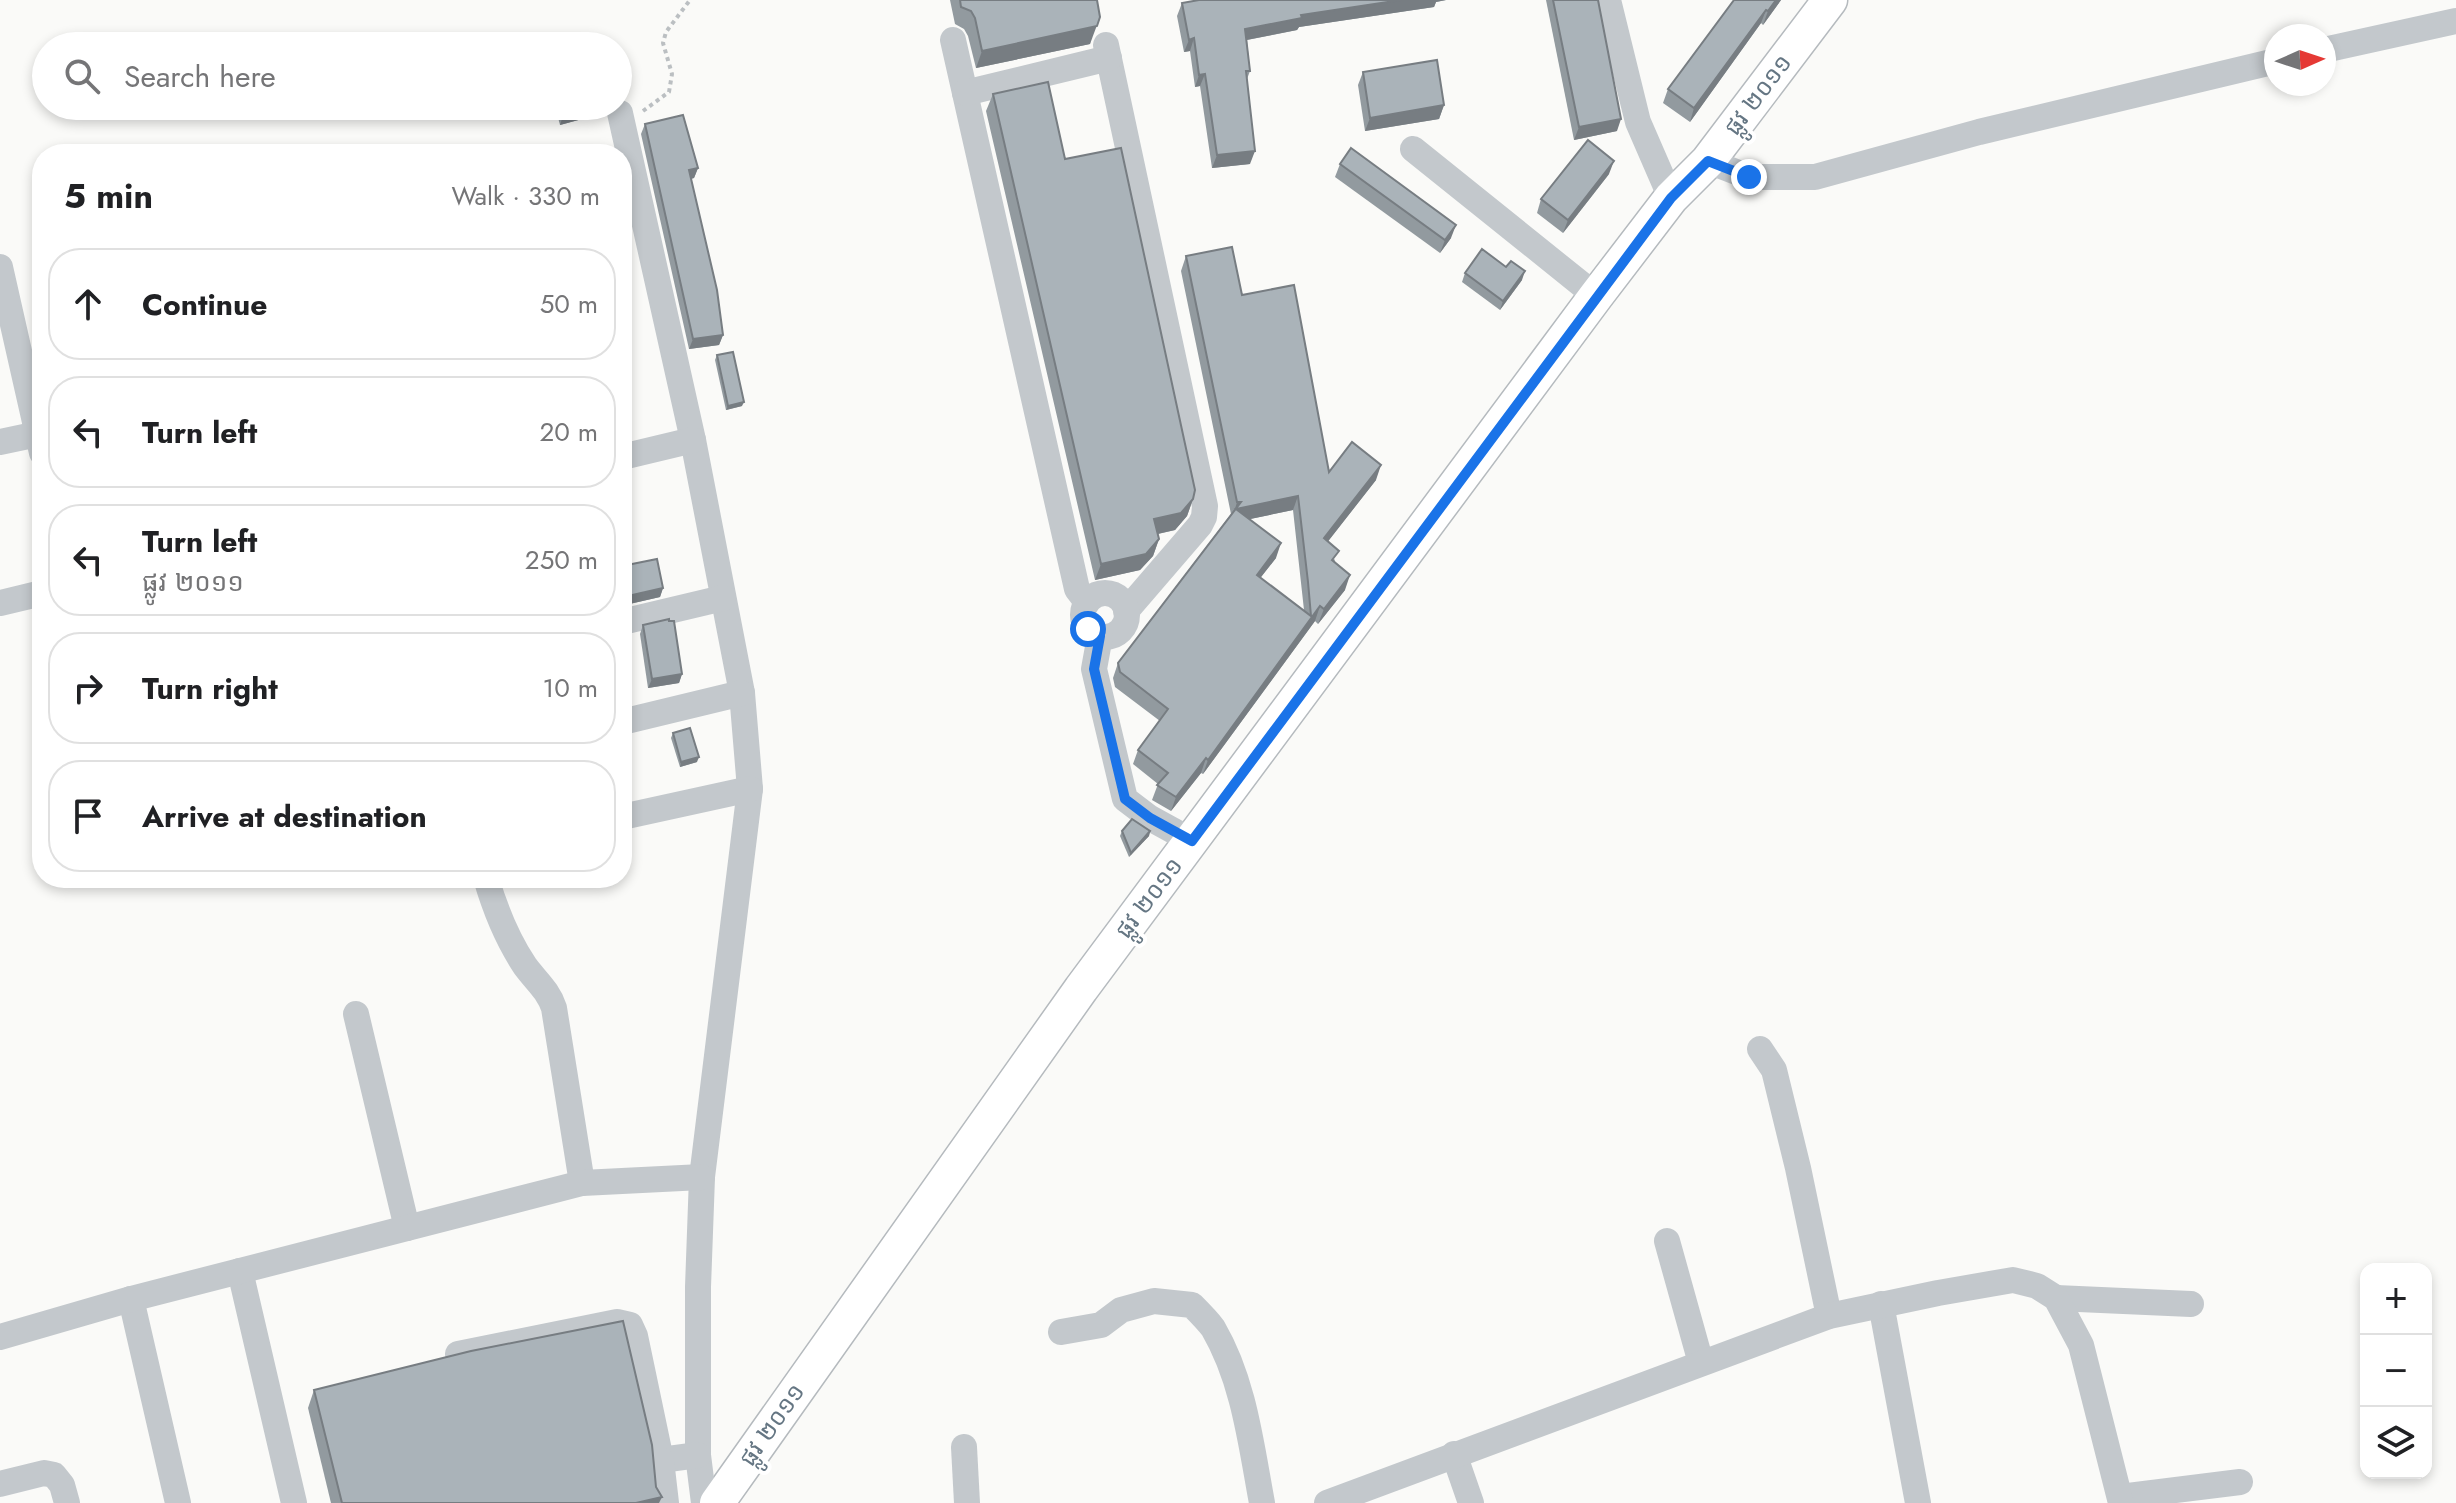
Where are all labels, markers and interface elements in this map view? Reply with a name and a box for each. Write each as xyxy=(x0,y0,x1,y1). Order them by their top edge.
north arrow xyxy=(2264,24,2336,96)
search box xyxy=(32,32,632,120)
street label: ផ្លូវ ២០១១ xyxy=(1715,47,1804,146)
icon: search xyxy=(60,54,104,98)
text: Search here xyxy=(124,55,276,98)
route end xyxy=(1731,159,1767,195)
text: 5 min xyxy=(64,172,153,221)
text: Walk · 330 m xyxy=(451,177,600,215)
icon: ahead xyxy=(66,282,110,326)
text: Continue xyxy=(142,283,268,326)
text: 50 m xyxy=(540,285,598,323)
icon: left xyxy=(66,410,110,454)
text: Turn left xyxy=(142,411,257,454)
text: 20 m xyxy=(540,413,598,451)
text: Turn left xyxy=(142,520,257,563)
icon: left xyxy=(66,538,110,582)
text: 250 m xyxy=(525,541,598,579)
text: ផ្លូវ ២០១១ xyxy=(142,563,244,601)
route start xyxy=(1070,611,1106,647)
icon: right xyxy=(66,666,110,710)
text: Turn right xyxy=(142,667,278,710)
text: 10 m xyxy=(543,669,598,707)
icon: arrive xyxy=(66,794,110,838)
text: Arrive at destination xyxy=(142,795,427,838)
street label: ផ្លូវ ២០១១ xyxy=(1106,850,1195,949)
map controls xyxy=(2360,1263,2432,1479)
button: + xyxy=(2360,1263,2432,1335)
button: − xyxy=(2360,1335,2432,1407)
street label: ផ្លូវ ២០១១ xyxy=(730,1376,817,1476)
button: layers xyxy=(2360,1407,2432,1479)

